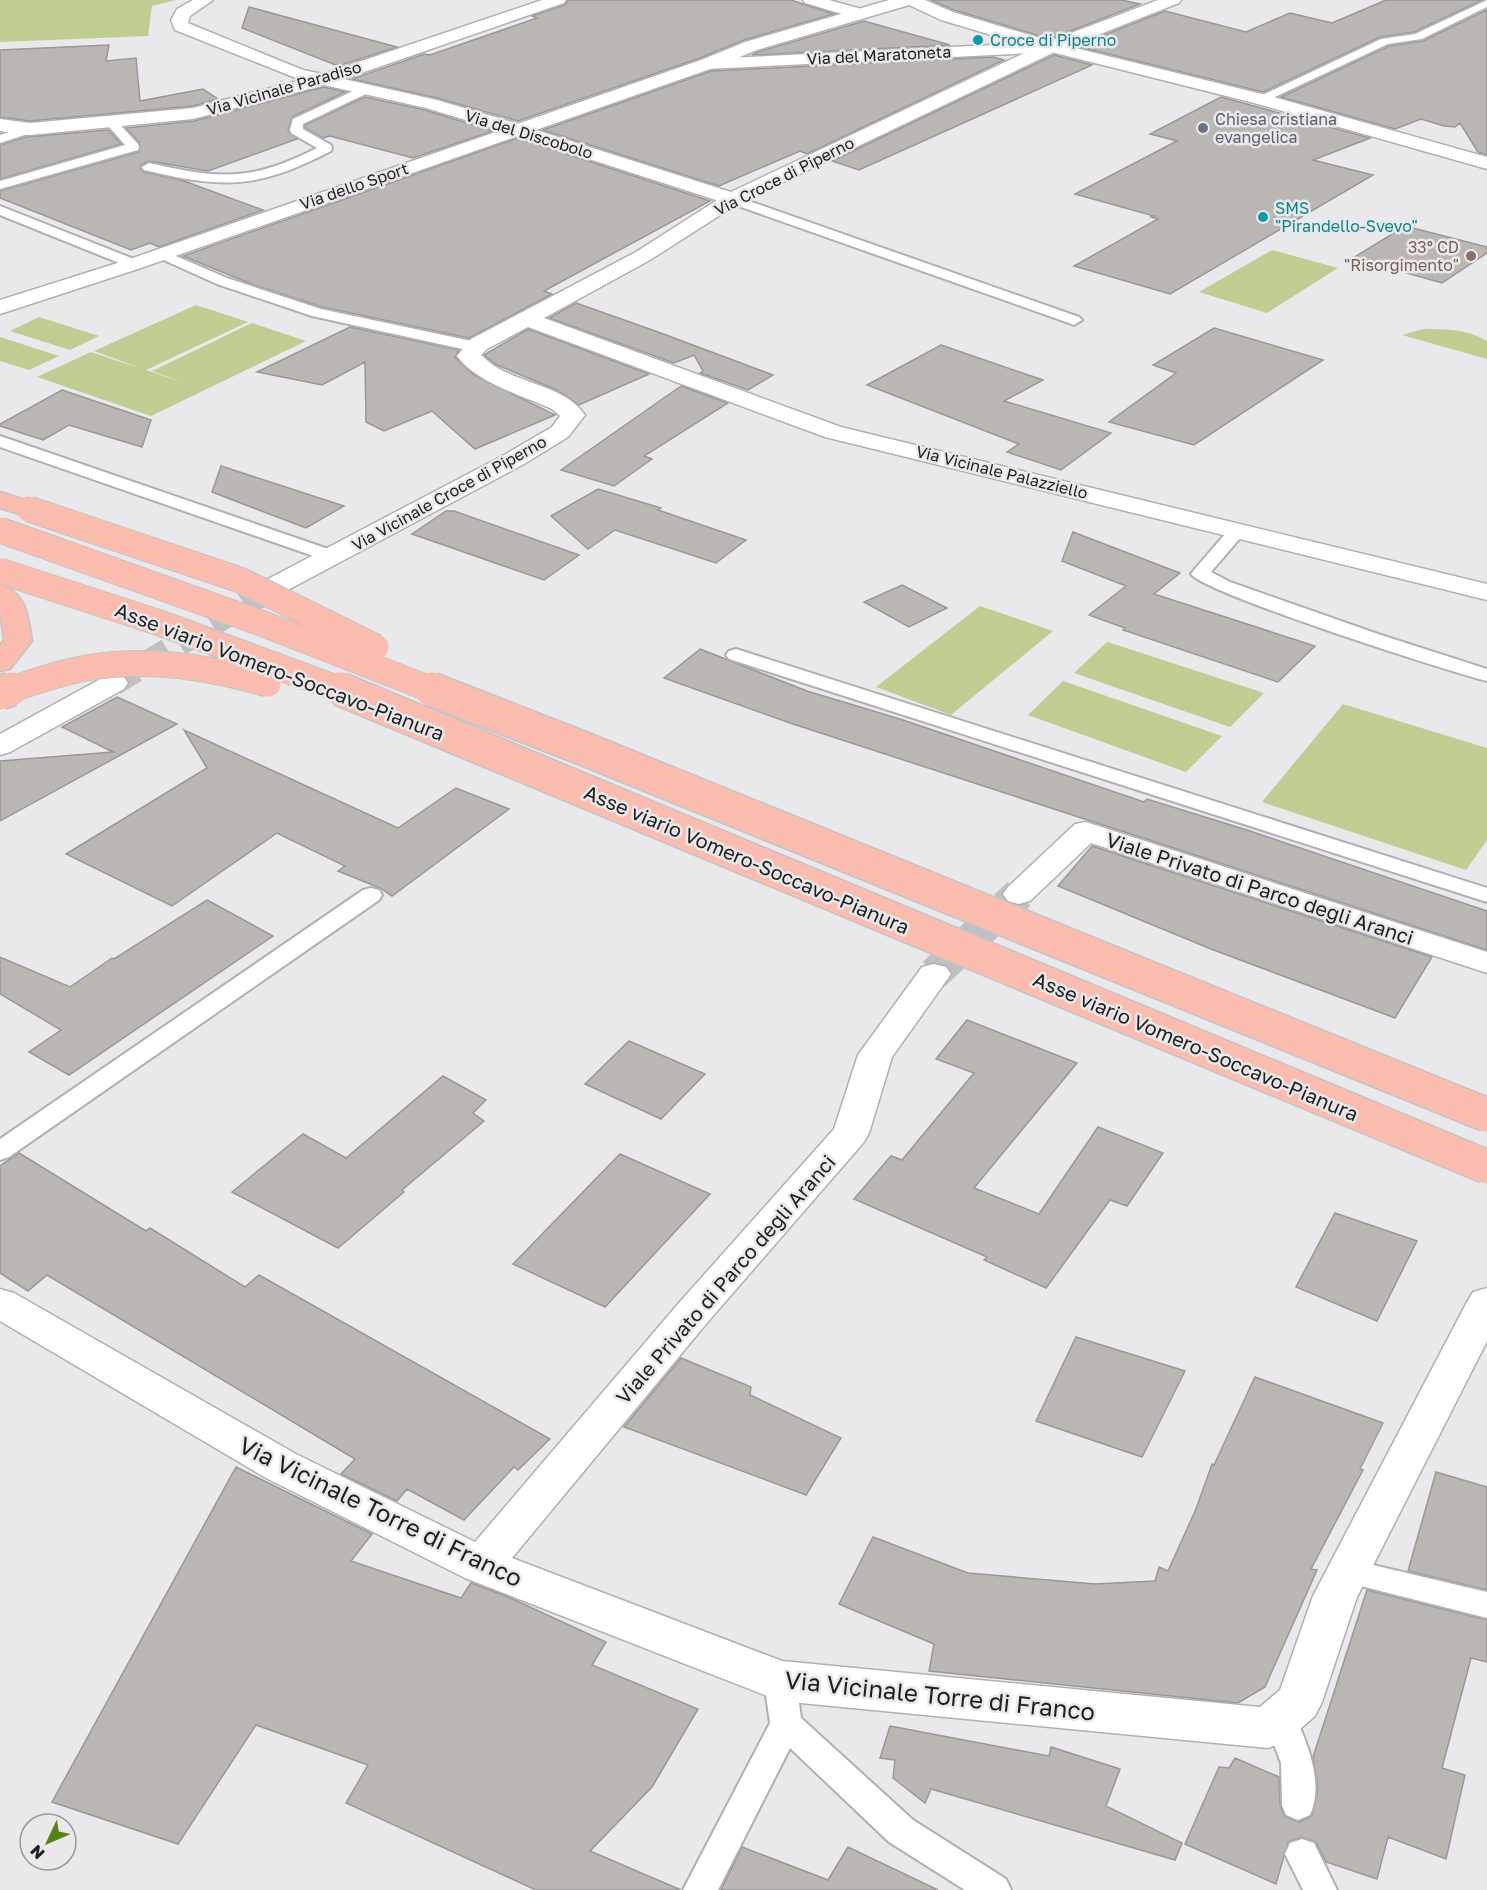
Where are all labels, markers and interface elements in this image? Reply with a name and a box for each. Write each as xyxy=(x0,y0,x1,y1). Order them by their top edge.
place label: Croce di Piperno xyxy=(990,30,1116,50)
marker: Croce di Piperno xyxy=(971,33,985,47)
street label: Via del Maratoneta xyxy=(806,41,952,69)
street label: Via Vicinale Paradiso xyxy=(204,56,364,120)
street label: Via del Discobolo xyxy=(463,105,595,163)
place label: Chiesa cristiana evangelica xyxy=(1215,109,1337,147)
marker: Chiesa cristiana evangelica xyxy=(1196,121,1210,135)
street label: Via Croce di Piperno xyxy=(711,132,857,220)
street label: Via dello Sport xyxy=(297,158,411,214)
place label: SMS "Pirandello-Svevo" xyxy=(1275,198,1418,236)
marker: SMS "Pirandello-Svevo" xyxy=(1256,210,1270,224)
place label: 33° CD "Risorgimento" xyxy=(1344,237,1459,275)
marker: 33° CD "Risorgimento" xyxy=(1464,249,1478,263)
street label: Via Vicinale Croce di Piperno xyxy=(348,431,550,555)
street label: Via Vicinale Palazziello xyxy=(914,441,1090,503)
street label: Asse viario Vomero-Soccavo-Pianura xyxy=(112,597,448,745)
street label: Asse viario Vomero-Soccavo-Pianura xyxy=(581,779,913,939)
street label: Viale Privato di Parco degli Aranci xyxy=(1103,827,1417,949)
street label: Asse viario Vomero-Soccavo-Pianura xyxy=(1030,966,1362,1126)
street label: Viale Privato di Parco degli Aranci xyxy=(610,1150,840,1408)
street label: Via Vicinale Torre di Franco xyxy=(235,1430,527,1592)
street label: Via Vicinale Torre di Franco xyxy=(783,1664,1097,1726)
north arrow xyxy=(18,1812,78,1872)
text: N xyxy=(26,1841,49,1864)

